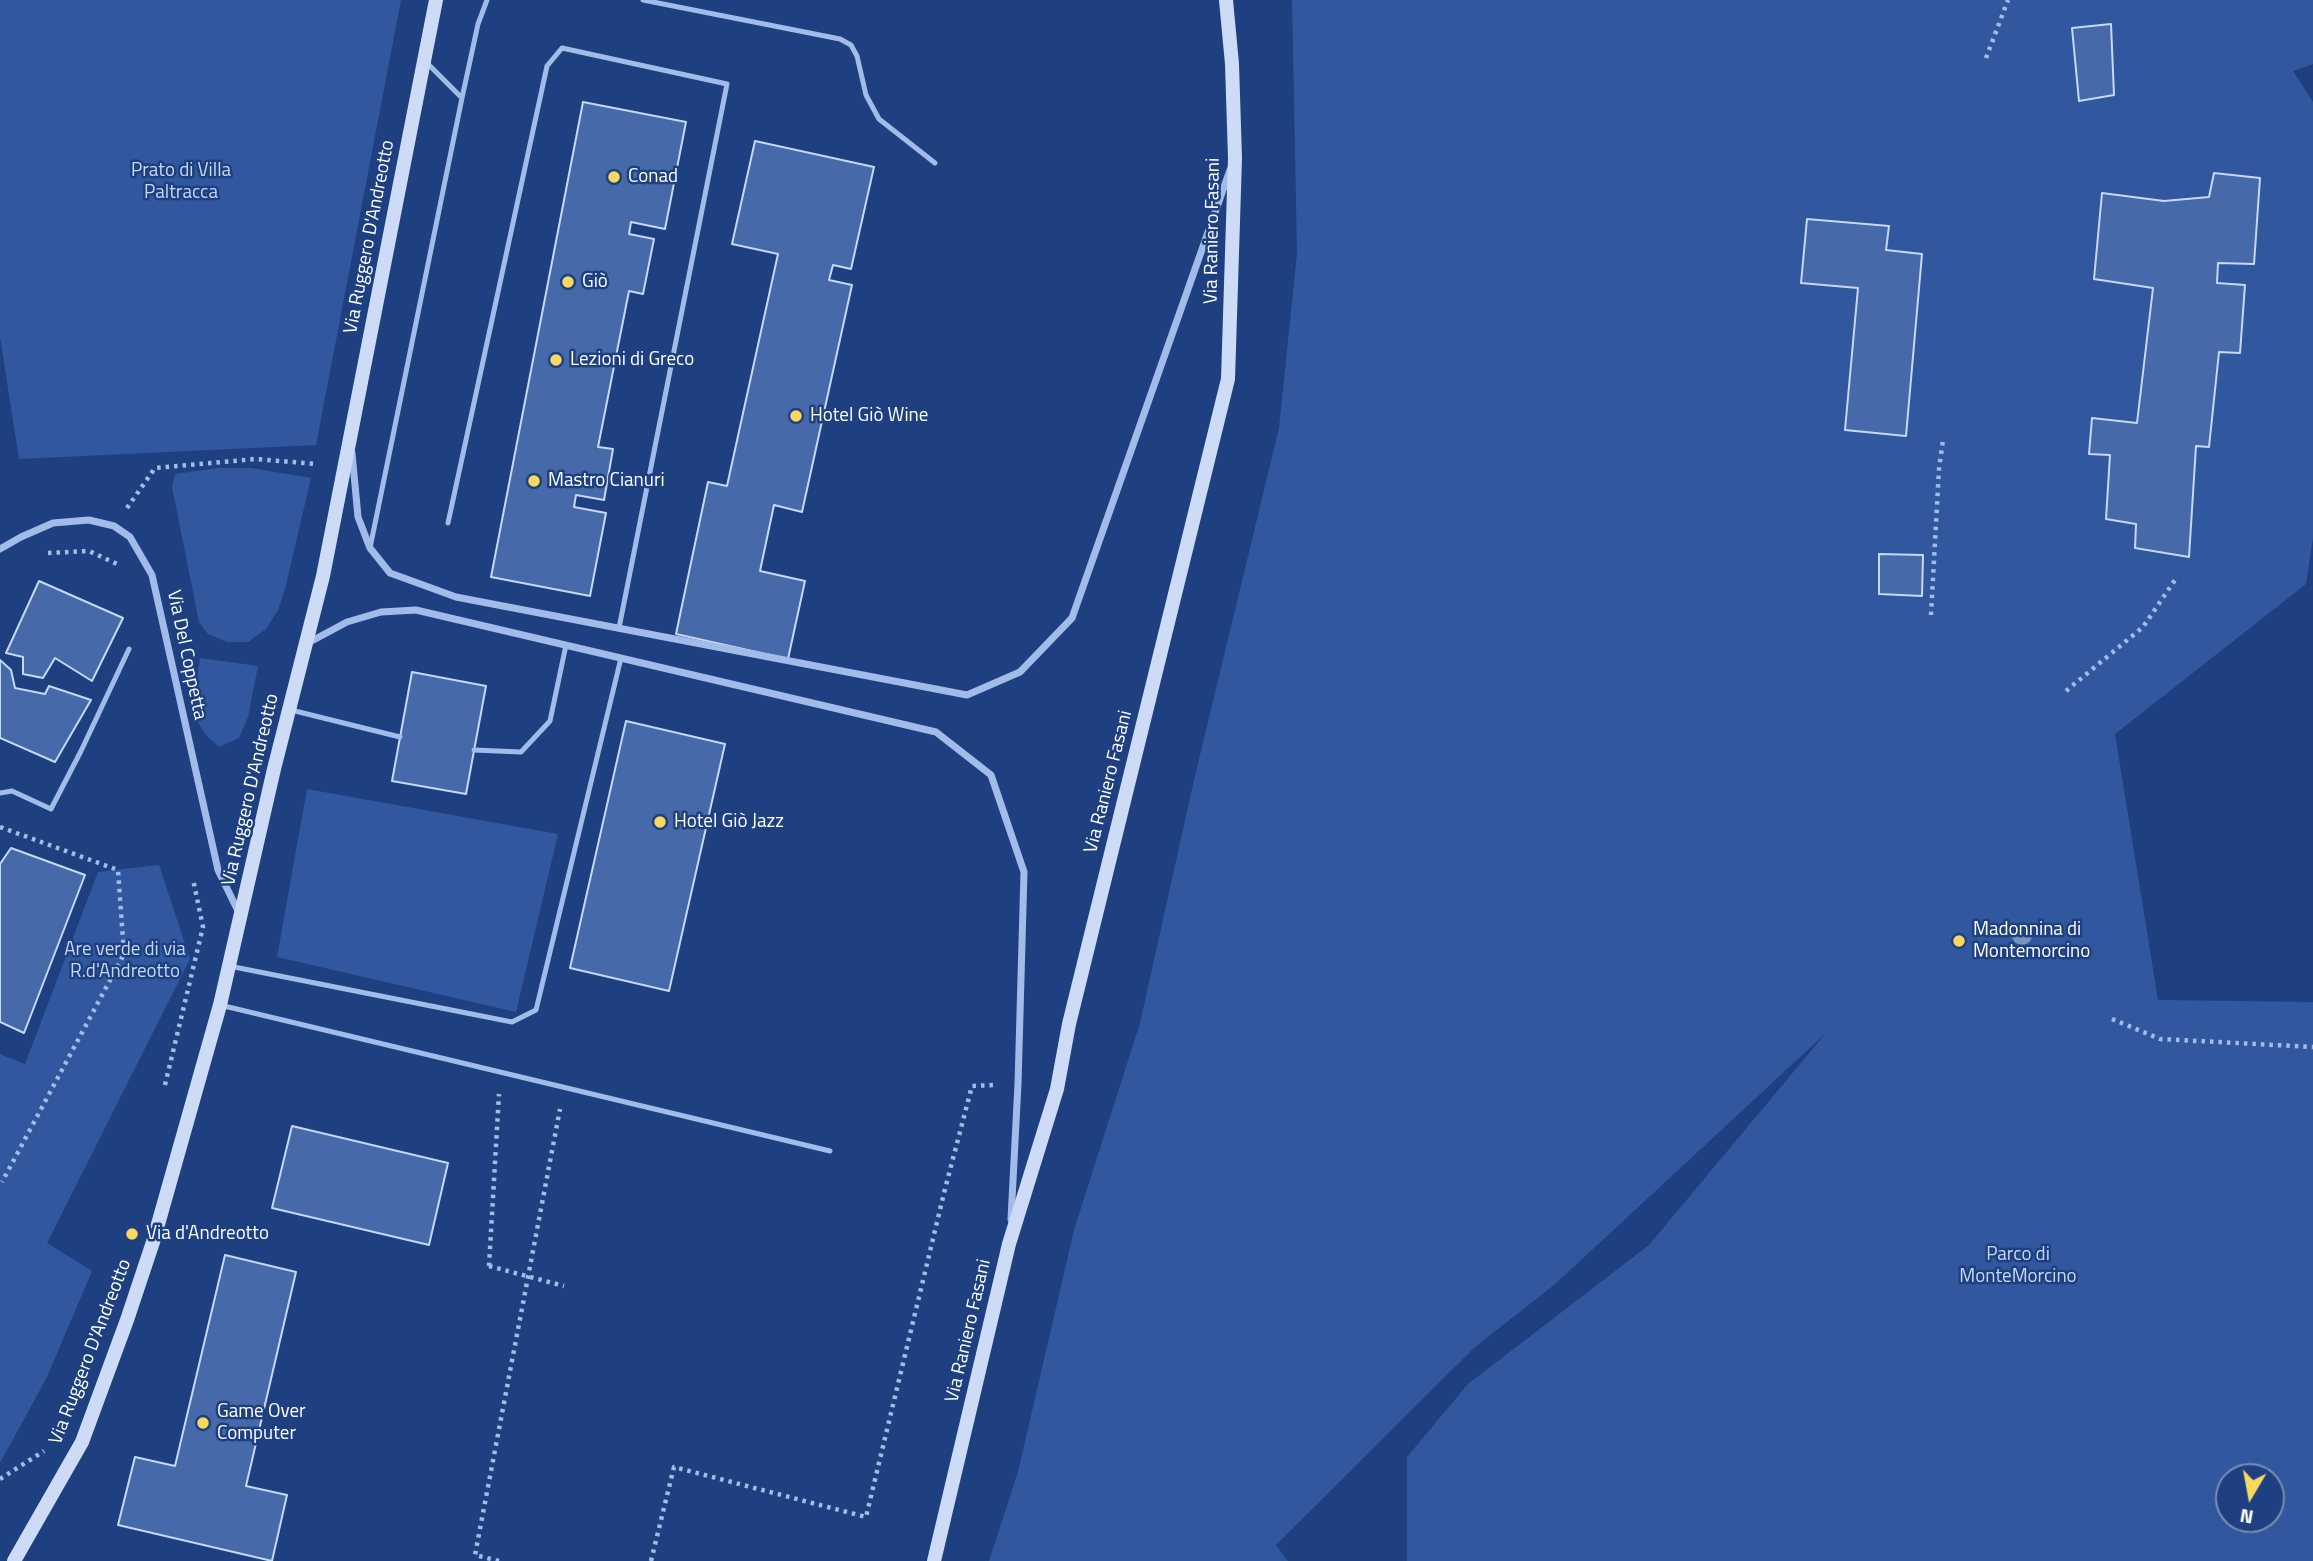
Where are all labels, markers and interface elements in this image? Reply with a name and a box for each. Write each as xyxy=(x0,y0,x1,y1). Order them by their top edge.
street label: Via Ruggero D'Andreotto xyxy=(340,138,400,336)
street label: Via Raniero Fasani xyxy=(1200,158,1226,304)
park label: Prato di Villa Paltracca xyxy=(131,160,231,204)
place label: Conad xyxy=(628,166,678,188)
marker: Conad xyxy=(606,169,622,185)
place label: Giò xyxy=(582,271,608,293)
marker: Giò xyxy=(560,274,576,290)
place label: Lezioni di Greco xyxy=(570,349,694,371)
marker: Lezioni di Greco xyxy=(548,352,564,368)
place label: Hotel Giò Wine xyxy=(810,405,928,427)
marker: Hotel Giò Wine xyxy=(788,408,804,424)
place label: Mastro Cianuri xyxy=(548,470,665,492)
marker: Mastro Cianuri xyxy=(526,473,542,489)
street label: Via Del Coppetta xyxy=(161,588,211,722)
street label: Via Ruggero D'Andreotto xyxy=(218,692,284,888)
street label: Via Raniero Fasani xyxy=(1080,708,1138,856)
place label: Hotel Giò Jazz xyxy=(674,811,784,833)
marker: Hotel Giò Jazz xyxy=(652,814,668,830)
place label: Madonnina di Montemorcino xyxy=(1973,919,2090,963)
marker: Madonnina di Montemorcino xyxy=(1951,933,1967,949)
park label: Are verde di via R.d'Andreotto xyxy=(64,939,186,983)
place label: Via d'Andreotto xyxy=(146,1223,269,1245)
marker: Via d'Andreotto xyxy=(124,1226,140,1242)
park label: Parco di MonteMorcino xyxy=(1959,1244,2077,1288)
street label: Via Ruggero D'Andreotto xyxy=(45,1256,137,1448)
street label: Via Raniero Fasani xyxy=(941,1257,997,1405)
place label: Game Over Computer xyxy=(217,1401,306,1445)
marker: Game Over Computer xyxy=(195,1415,211,1431)
north arrow xyxy=(2215,1463,2285,1533)
text: N xyxy=(2238,1502,2256,1533)

